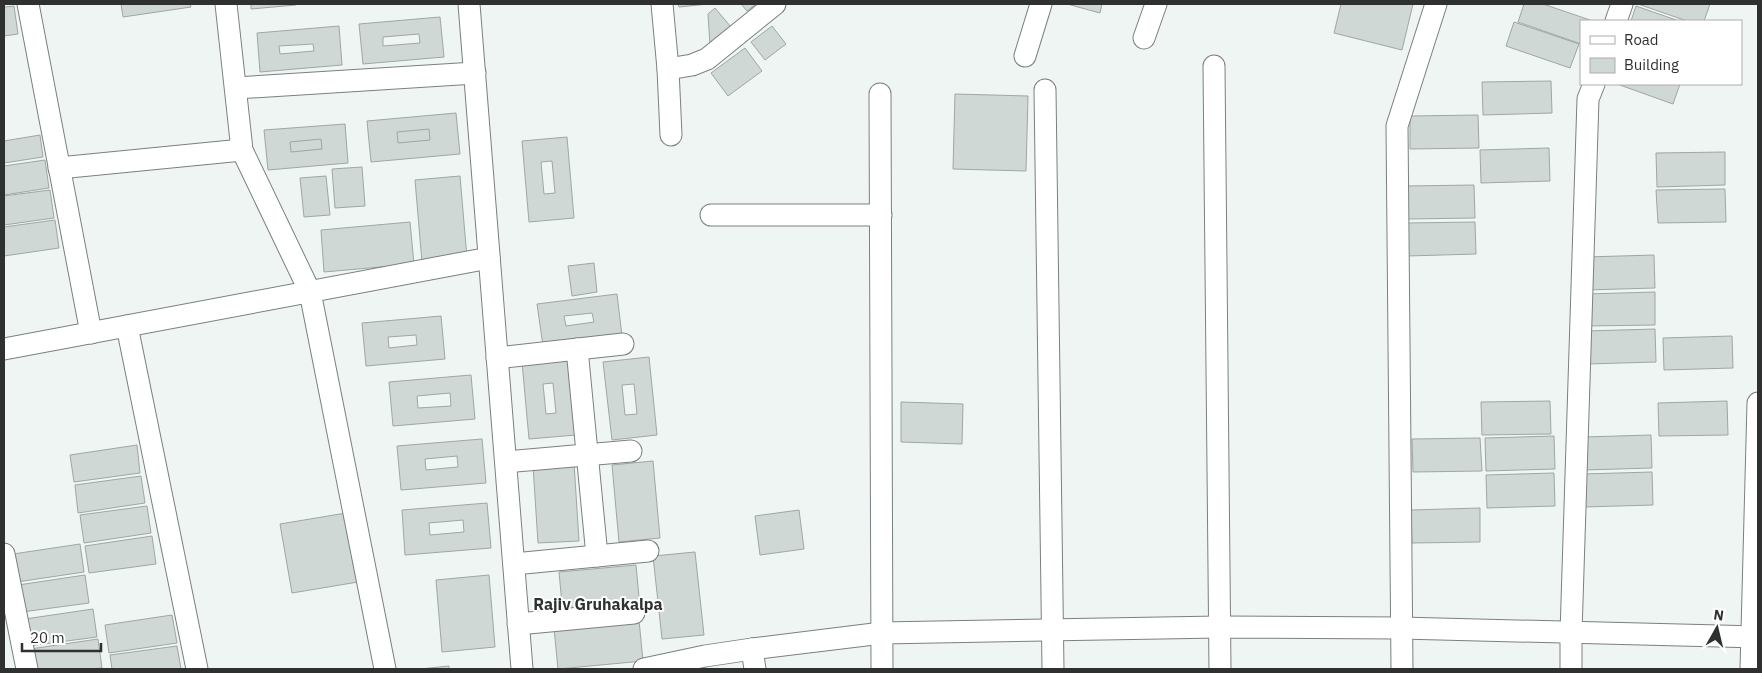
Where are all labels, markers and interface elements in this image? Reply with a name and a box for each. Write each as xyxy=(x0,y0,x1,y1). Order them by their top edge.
legend xyxy=(1580,20,1742,85)
text: Road xyxy=(1624,30,1659,49)
text: Building xyxy=(1624,55,1679,74)
district label: Rajiv Gruhakalpa xyxy=(533,594,663,614)
north arrow xyxy=(1692,603,1742,653)
text: N xyxy=(1713,606,1725,625)
scale bar xyxy=(22,620,101,652)
text: 20 m xyxy=(30,628,65,647)

